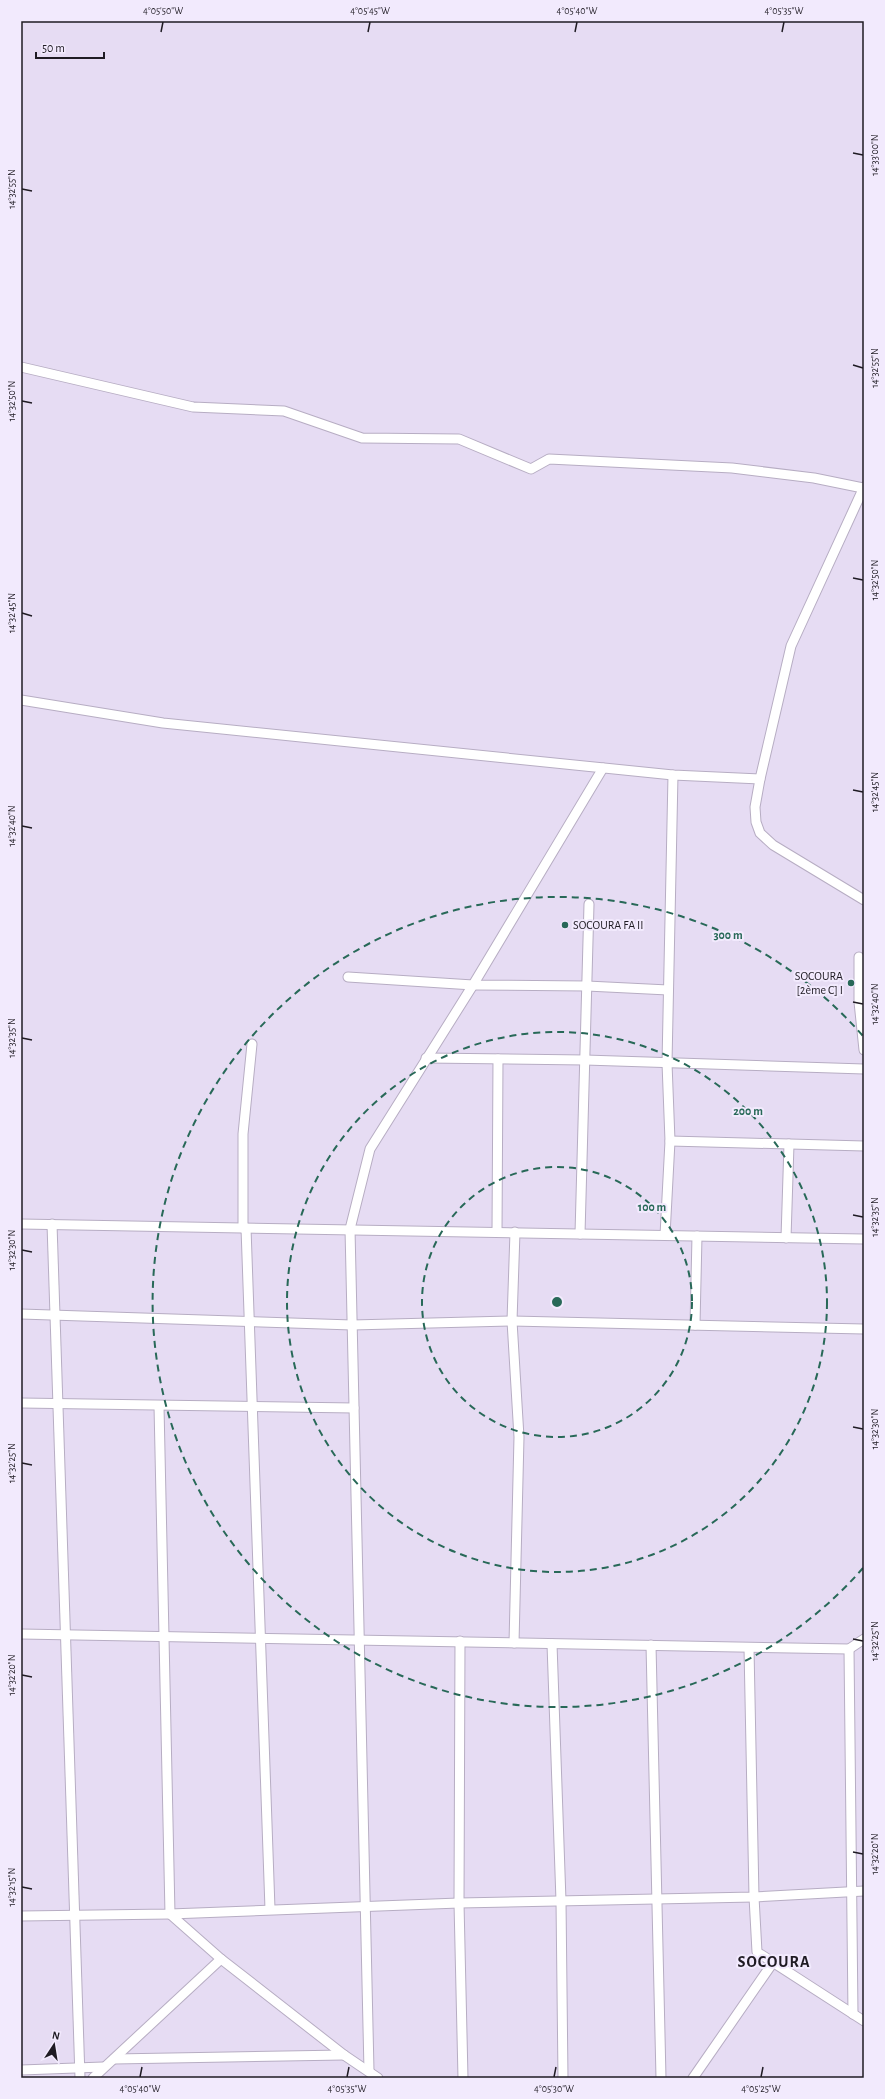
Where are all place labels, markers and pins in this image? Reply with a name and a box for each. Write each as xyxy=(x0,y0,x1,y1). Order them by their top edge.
place label: SOCOURA FA II xyxy=(573,919,643,931)
marker: SOCOURA FA II xyxy=(560,920,570,930)
place label: SOCOURA [2ème C] I xyxy=(795,970,843,996)
marker: SOCOURA [2ème C] I xyxy=(846,978,856,988)
centre of rings xyxy=(550,1295,564,1309)

